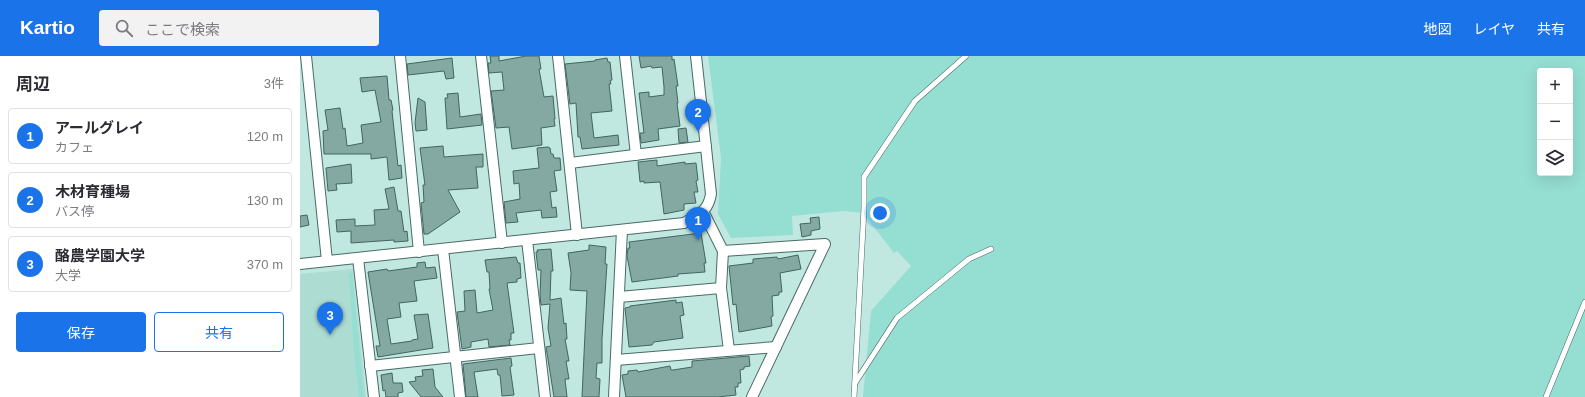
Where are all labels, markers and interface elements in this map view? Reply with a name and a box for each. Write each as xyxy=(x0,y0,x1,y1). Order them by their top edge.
search box xyxy=(99,10,379,46)
text: Kartio xyxy=(20,17,75,38)
icon: search xyxy=(113,17,135,39)
text: ここで検索 xyxy=(145,21,220,38)
text: 地図 xyxy=(1423,21,1451,37)
text: レイヤ xyxy=(1473,21,1515,37)
text: 共有 xyxy=(1537,21,1565,37)
map controls xyxy=(1537,68,1573,176)
button: + xyxy=(1537,68,1573,104)
text: 周辺 xyxy=(16,75,50,94)
text: 3件 xyxy=(264,76,284,91)
pin: 2 xyxy=(685,99,711,132)
button: − xyxy=(1537,104,1573,140)
text: アールグレイ xyxy=(55,119,144,136)
text: 1 xyxy=(26,129,34,144)
text: 120 m xyxy=(247,129,283,144)
text: カフェ xyxy=(55,140,94,155)
button: layers xyxy=(1537,140,1573,176)
text: 木材育種場 xyxy=(55,183,130,200)
text: 2 xyxy=(26,193,34,208)
text: 130 m xyxy=(247,193,283,208)
your location xyxy=(870,203,890,223)
text: バス停 xyxy=(55,204,94,219)
pin: 1 xyxy=(685,207,711,240)
text: 酪農学園大学 xyxy=(55,247,145,264)
text: 3 xyxy=(26,257,34,272)
text: 370 m xyxy=(247,257,283,272)
text: 大学 xyxy=(55,268,81,283)
pin: 3 xyxy=(317,302,343,335)
button: 保存 xyxy=(16,312,146,352)
button: 共有 xyxy=(154,312,284,352)

